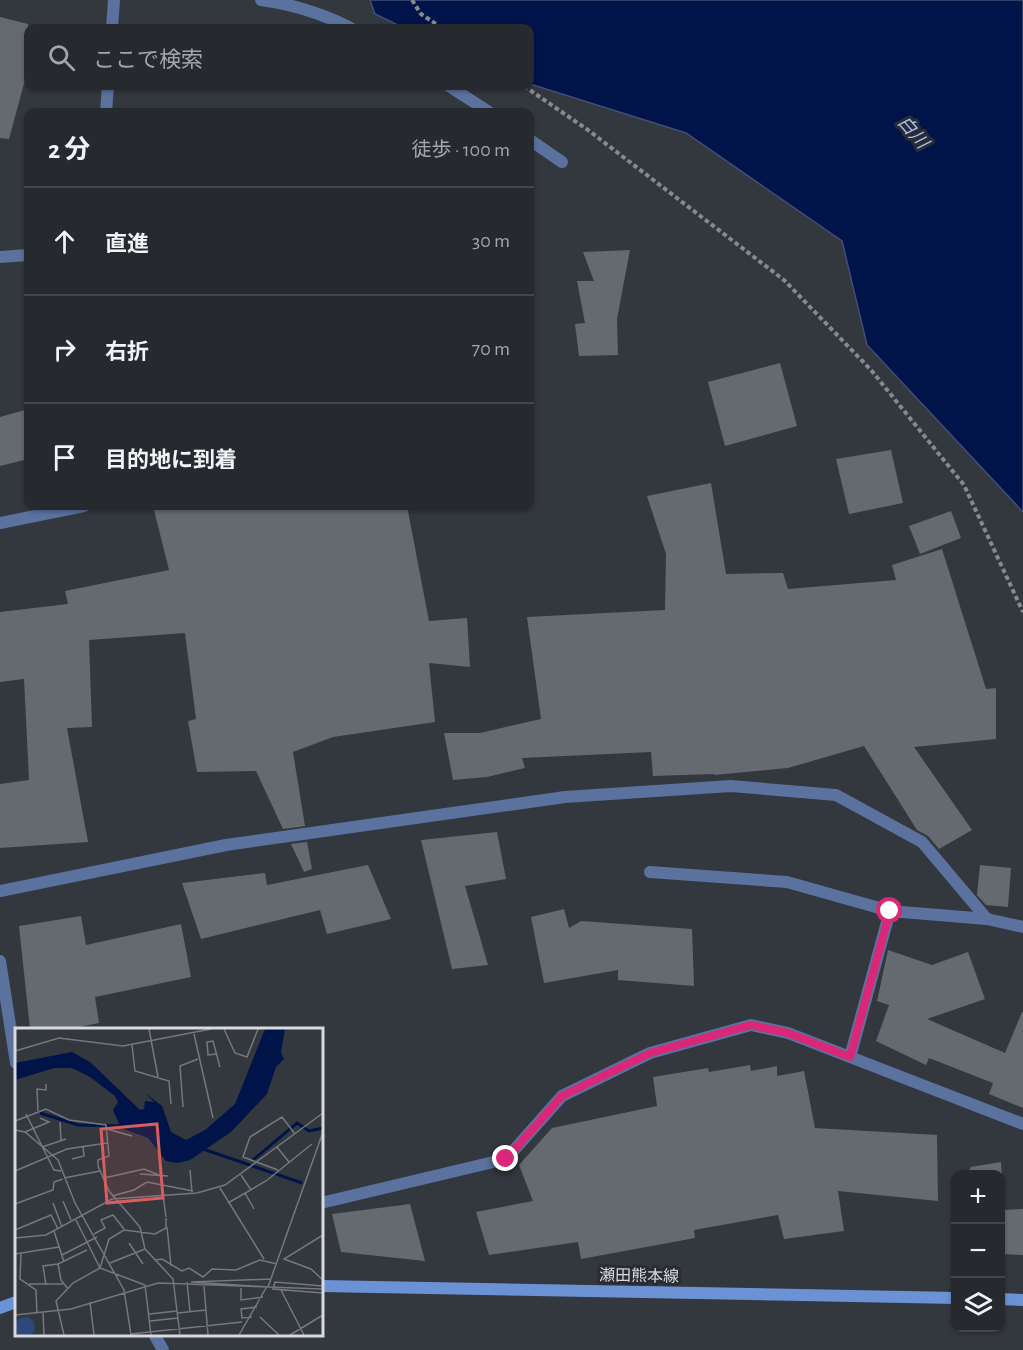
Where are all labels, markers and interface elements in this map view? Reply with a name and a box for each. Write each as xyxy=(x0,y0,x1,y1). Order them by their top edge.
search box xyxy=(24,24,534,90)
icon: search xyxy=(45,41,78,74)
text: ここで検索 xyxy=(93,49,203,71)
water label: 白川 xyxy=(894,112,934,154)
text: 2 分 xyxy=(48,137,90,163)
text: 徒歩 · 100 m xyxy=(412,140,510,160)
icon: ahead xyxy=(48,225,81,258)
text: 30 m xyxy=(472,231,510,251)
text: 直進 xyxy=(105,233,149,255)
icon: right xyxy=(48,333,81,366)
text: 70 m xyxy=(472,339,510,359)
text: 右折 xyxy=(105,341,149,363)
icon: arrive xyxy=(48,441,81,474)
text: 目的地に到着 xyxy=(105,449,237,471)
route start xyxy=(876,897,902,923)
inset map xyxy=(15,1028,322,1335)
route end xyxy=(492,1145,518,1171)
map controls xyxy=(951,1170,1005,1332)
button: + xyxy=(951,1170,1005,1224)
button: − xyxy=(951,1224,1005,1278)
street label: 瀬田熊本線 xyxy=(599,1266,679,1285)
button: layers xyxy=(951,1278,1005,1332)

